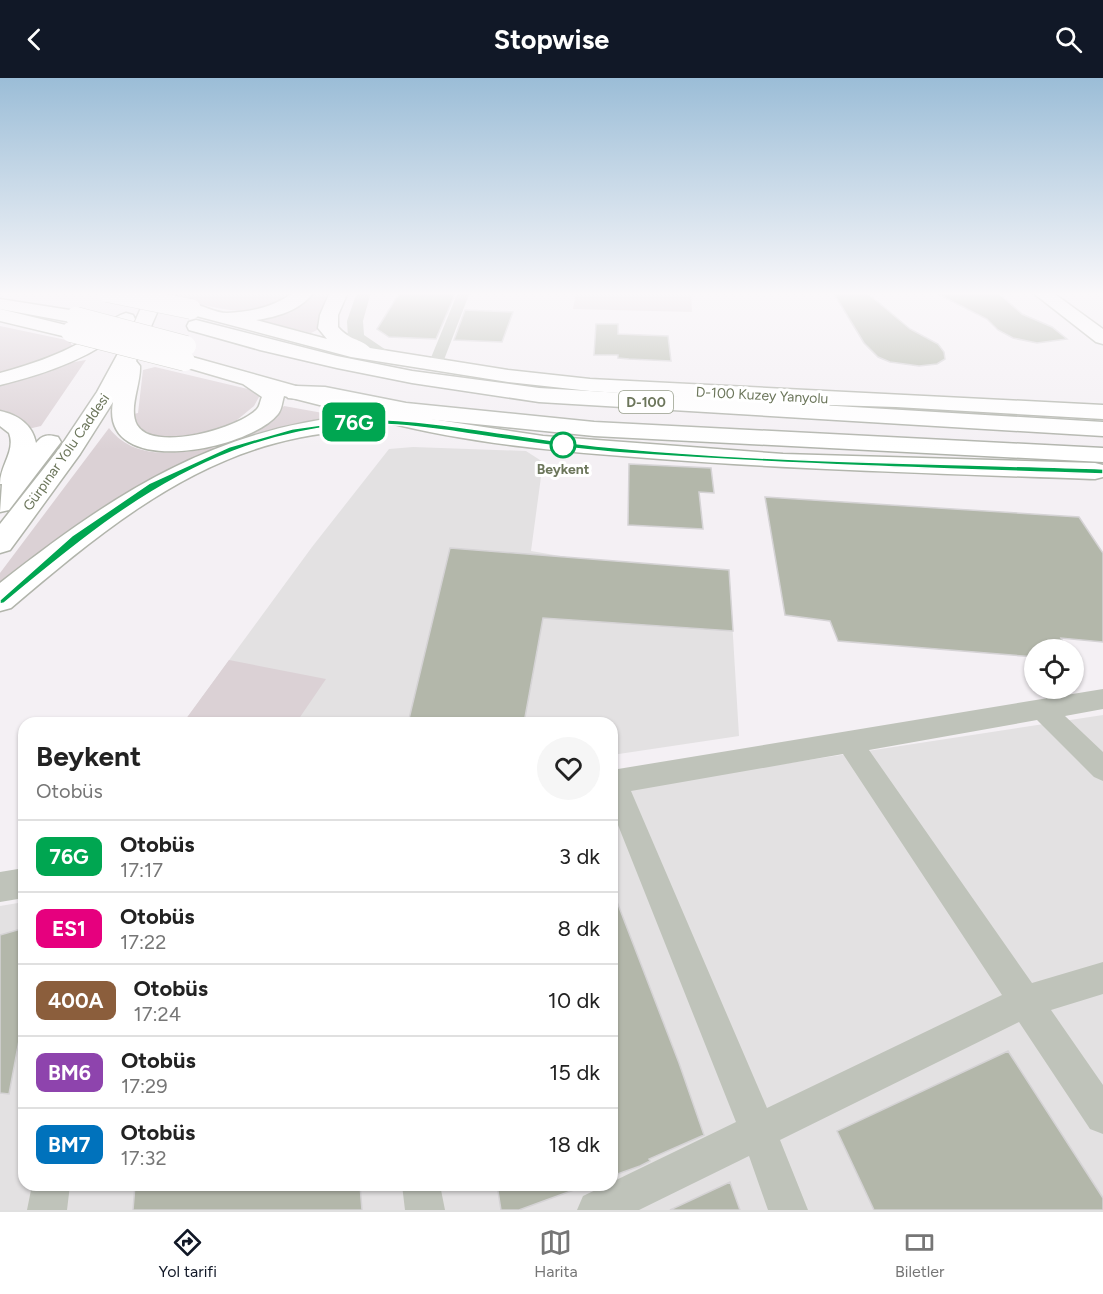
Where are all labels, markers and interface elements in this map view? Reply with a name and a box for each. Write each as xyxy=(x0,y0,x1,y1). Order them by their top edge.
icon: back xyxy=(18,23,51,56)
text: Stopwise xyxy=(494,23,609,56)
icon: search xyxy=(1052,23,1085,56)
street label: D-100 Kuzey Yanyolu xyxy=(695,384,829,407)
street label: Gürpınar Yolu Caddesi xyxy=(20,390,113,514)
road number: D-100 xyxy=(619,391,673,413)
line badge: 76G xyxy=(320,402,388,442)
text: 76G xyxy=(334,410,374,435)
marker: Beykent xyxy=(550,432,576,458)
place label: Beykent xyxy=(537,461,590,478)
map controls xyxy=(1024,639,1084,699)
button: locate xyxy=(1024,639,1084,699)
button: heart xyxy=(537,737,600,800)
text: Beykent xyxy=(36,739,141,773)
text: Otobüs xyxy=(36,779,103,803)
text: Otobüs xyxy=(120,831,195,858)
text: 3 dk xyxy=(559,843,600,870)
text: 76G xyxy=(49,844,89,869)
text: 17:17 xyxy=(120,858,163,882)
text: Otobüs xyxy=(120,903,195,930)
text: 8 dk xyxy=(557,915,600,942)
text: ES1 xyxy=(52,916,86,941)
text: 17:22 xyxy=(120,930,166,954)
text: Otobüs xyxy=(134,975,208,1002)
text: 10 dk xyxy=(548,987,600,1014)
text: 400A xyxy=(48,988,104,1013)
text: 17:24 xyxy=(134,1002,181,1026)
text: Otobüs xyxy=(121,1047,196,1074)
text: 15 dk xyxy=(549,1059,600,1086)
text: BM6 xyxy=(48,1060,91,1085)
text: 17:29 xyxy=(121,1074,168,1098)
text: Otobüs xyxy=(121,1119,195,1146)
text: 18 dk xyxy=(548,1131,600,1158)
text: BM7 xyxy=(48,1132,91,1157)
text: 17:32 xyxy=(121,1146,167,1170)
tab: Yol tarifi xyxy=(159,1226,217,1281)
tab: Harita xyxy=(534,1226,578,1281)
tab: Biletler xyxy=(895,1226,944,1281)

